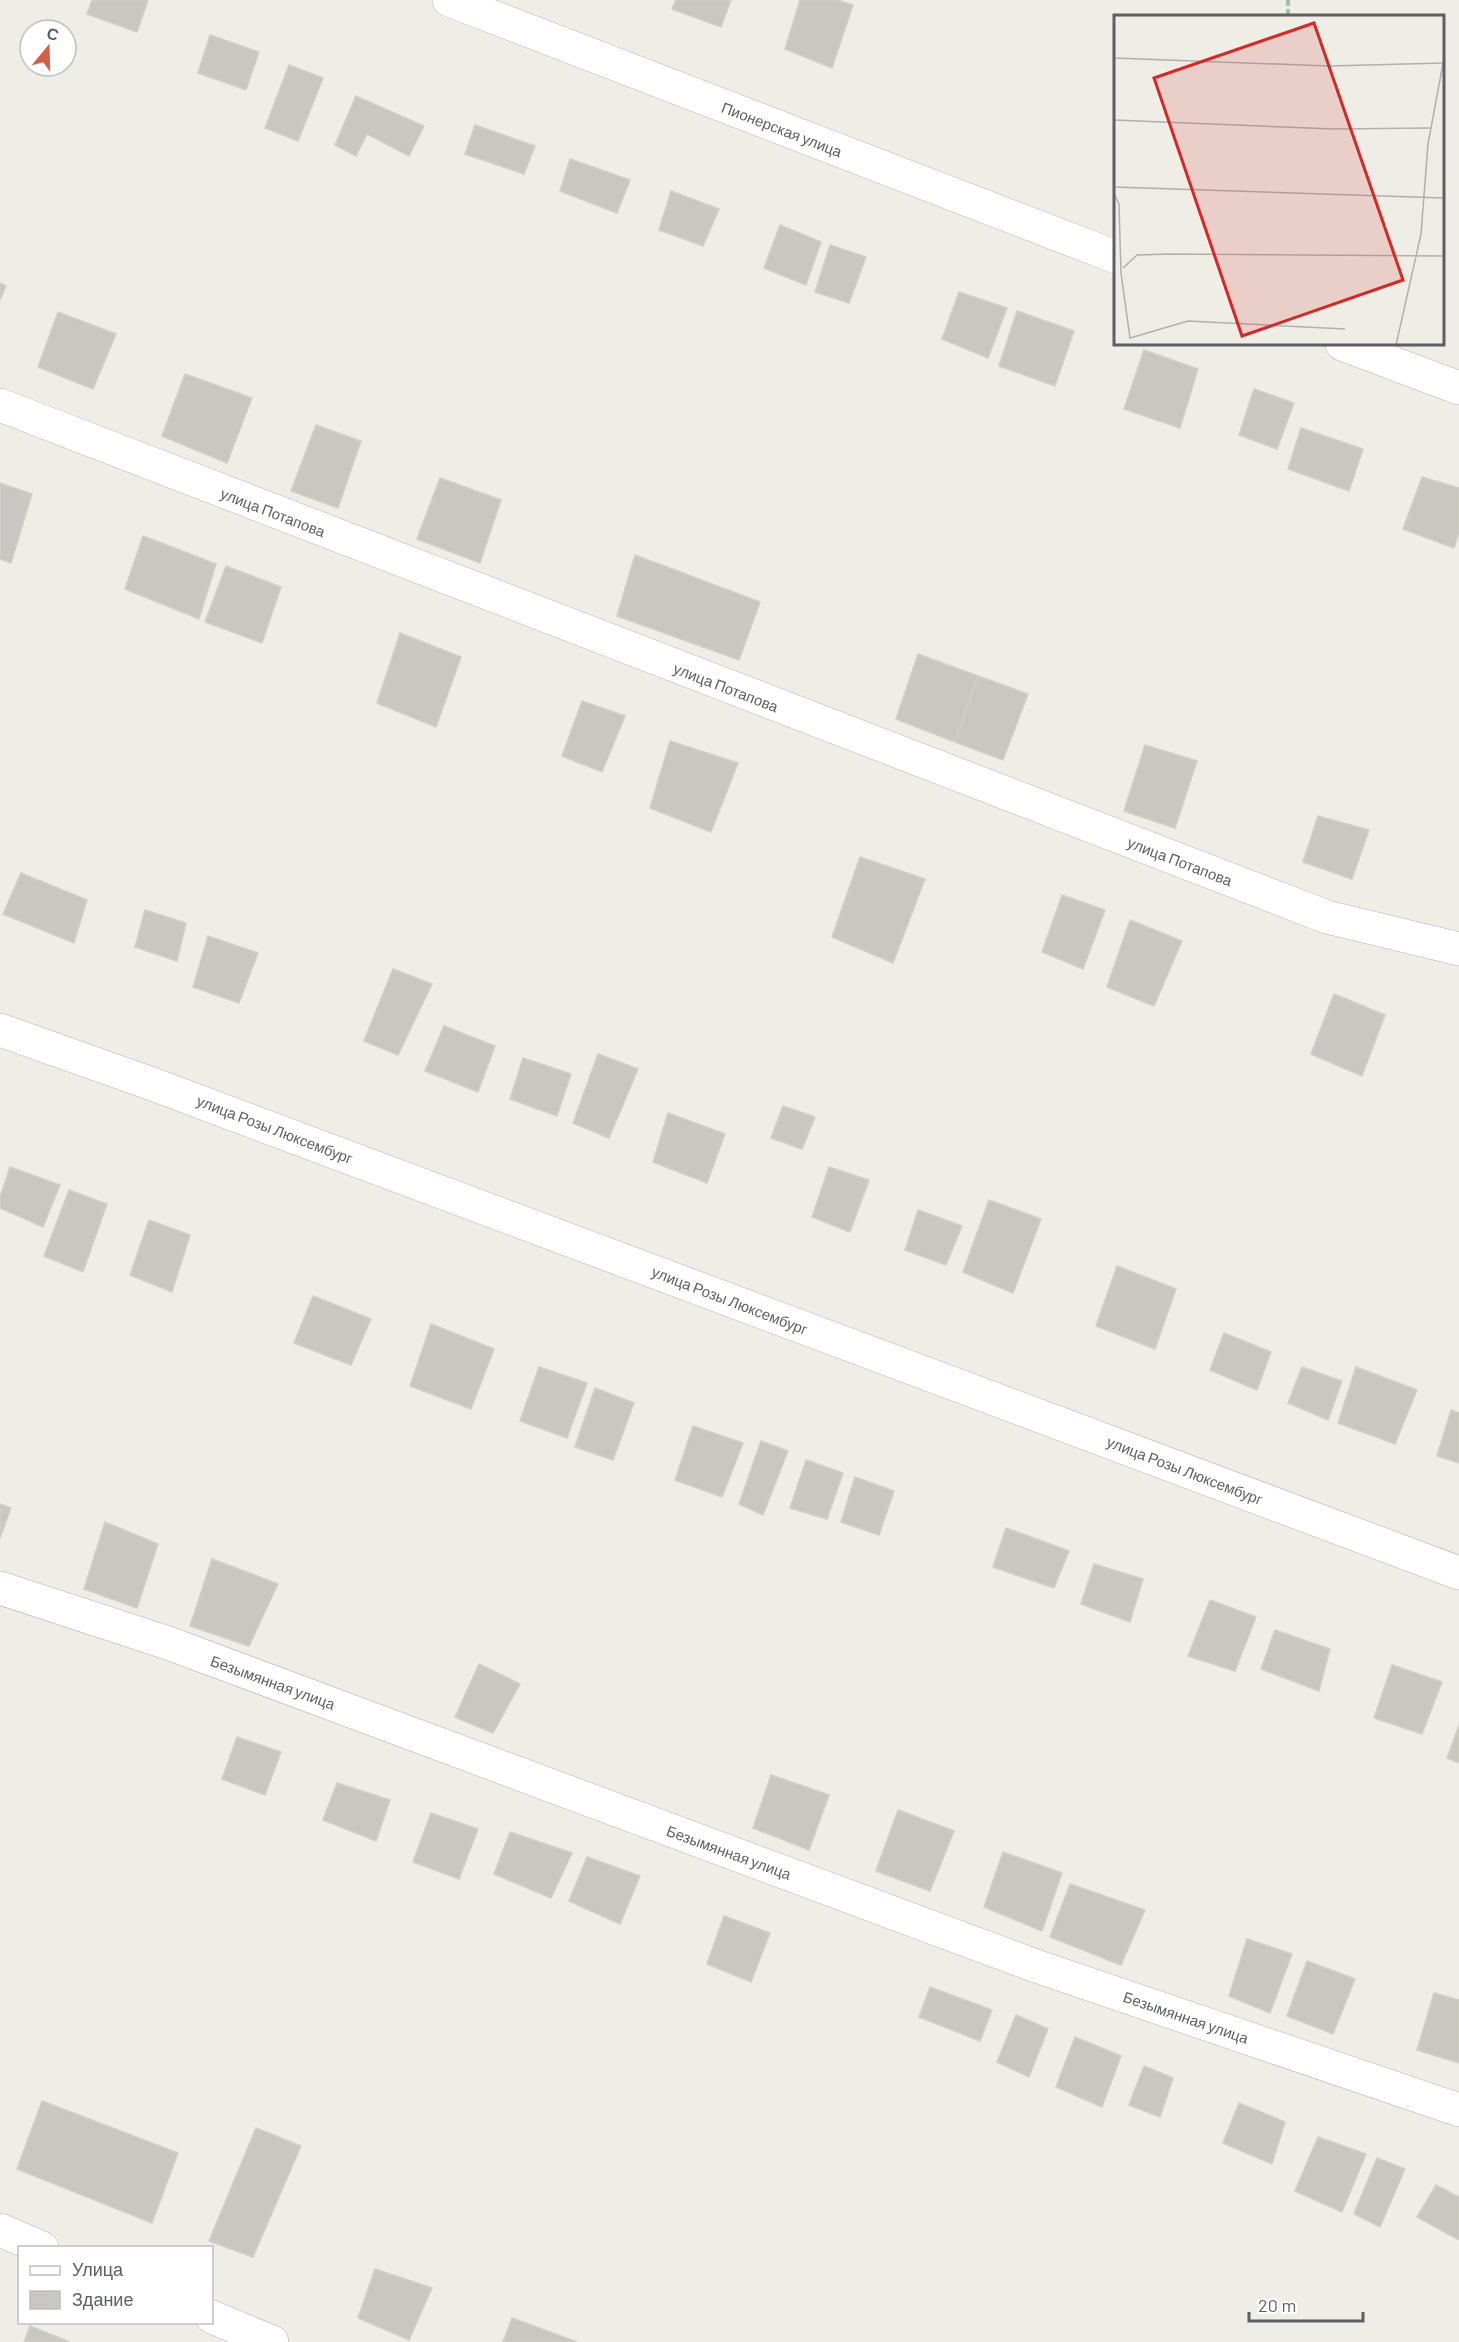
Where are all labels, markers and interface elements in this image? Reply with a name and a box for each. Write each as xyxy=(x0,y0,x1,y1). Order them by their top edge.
inset map xyxy=(1114,15,1444,345)
north arrow xyxy=(18,18,78,78)
text: С xyxy=(44,22,62,44)
street label: Пионерская улица xyxy=(719,98,845,160)
street label: улица Потапова xyxy=(218,484,329,540)
street label: улица Потапова xyxy=(671,659,782,715)
street label: улица Потапова xyxy=(1125,833,1236,889)
street label: улица Розы Люксембург xyxy=(194,1091,356,1167)
street label: улица Розы Люксембург xyxy=(649,1262,811,1338)
street label: улица Розы Люксембург xyxy=(1104,1432,1266,1508)
street label: Безымянная улица xyxy=(208,1651,338,1713)
street label: Безымянная улица xyxy=(664,1821,794,1883)
street label: Безымянная улица xyxy=(1121,1987,1252,2047)
legend xyxy=(18,2246,213,2324)
text: Улица xyxy=(72,2258,124,2280)
scale bar xyxy=(1249,2285,1363,2323)
text: Здание xyxy=(72,2288,133,2310)
text: 20 m xyxy=(1258,2294,1296,2316)

